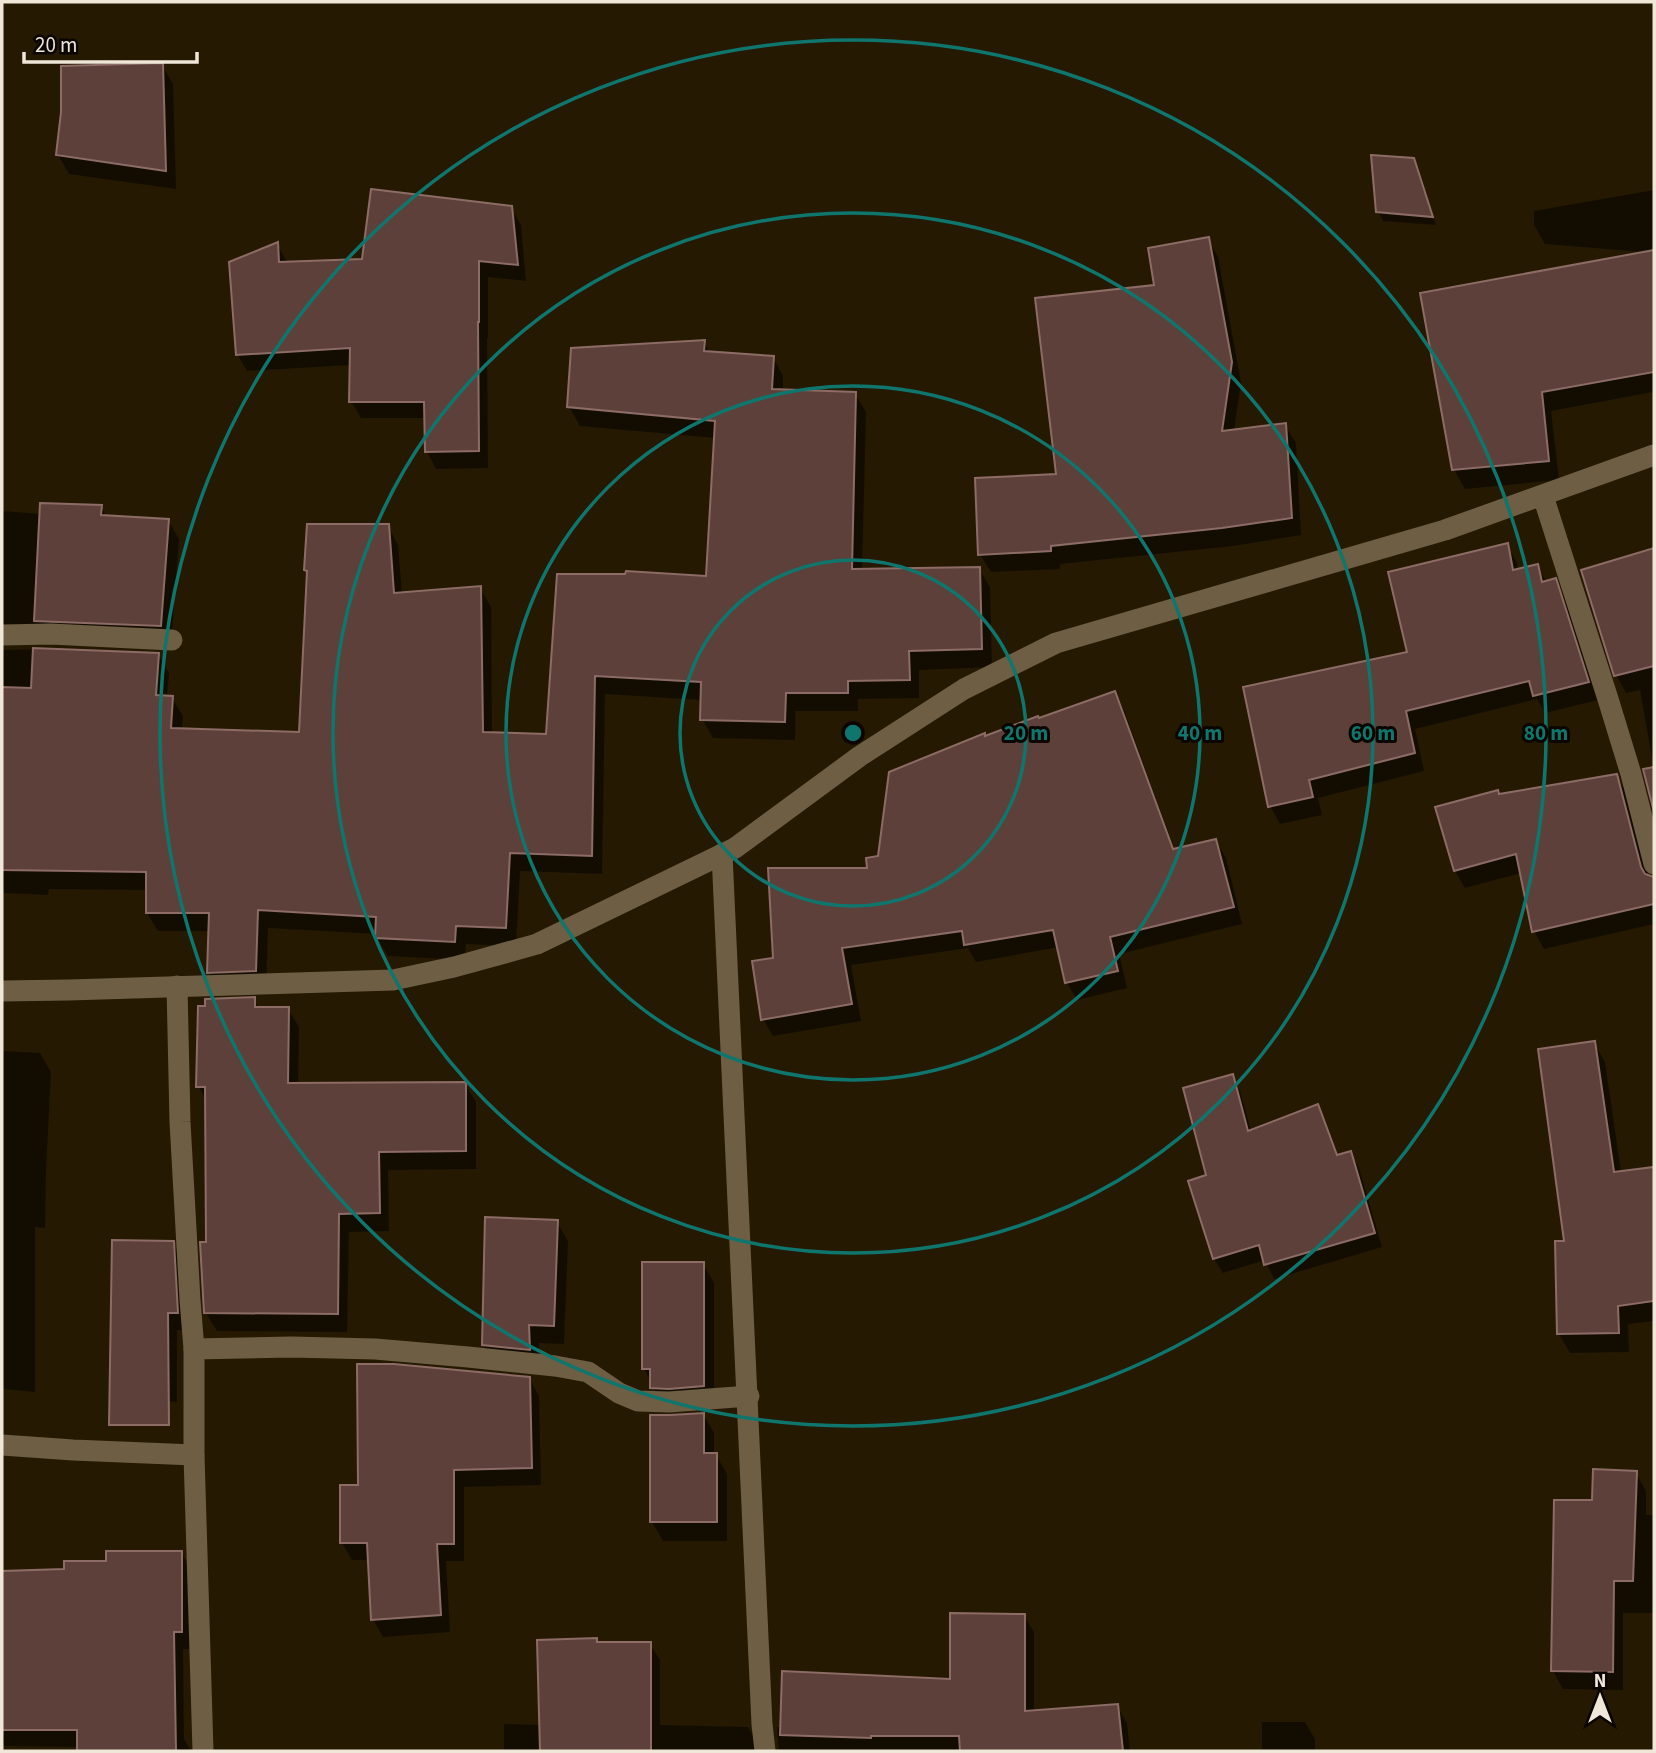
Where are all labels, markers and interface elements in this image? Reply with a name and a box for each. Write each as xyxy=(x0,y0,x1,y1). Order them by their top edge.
scale bar xyxy=(24,21,198,65)
text: 20 m xyxy=(35,30,77,60)
text: 20 m xyxy=(1004,718,1048,748)
text: 40 m xyxy=(1178,718,1222,748)
text: 60 m xyxy=(1351,718,1395,748)
text: 80 m xyxy=(1524,718,1568,748)
centre of rings xyxy=(841,721,865,745)
north arrow xyxy=(1565,1662,1635,1732)
text: N xyxy=(1594,1668,1606,1695)

